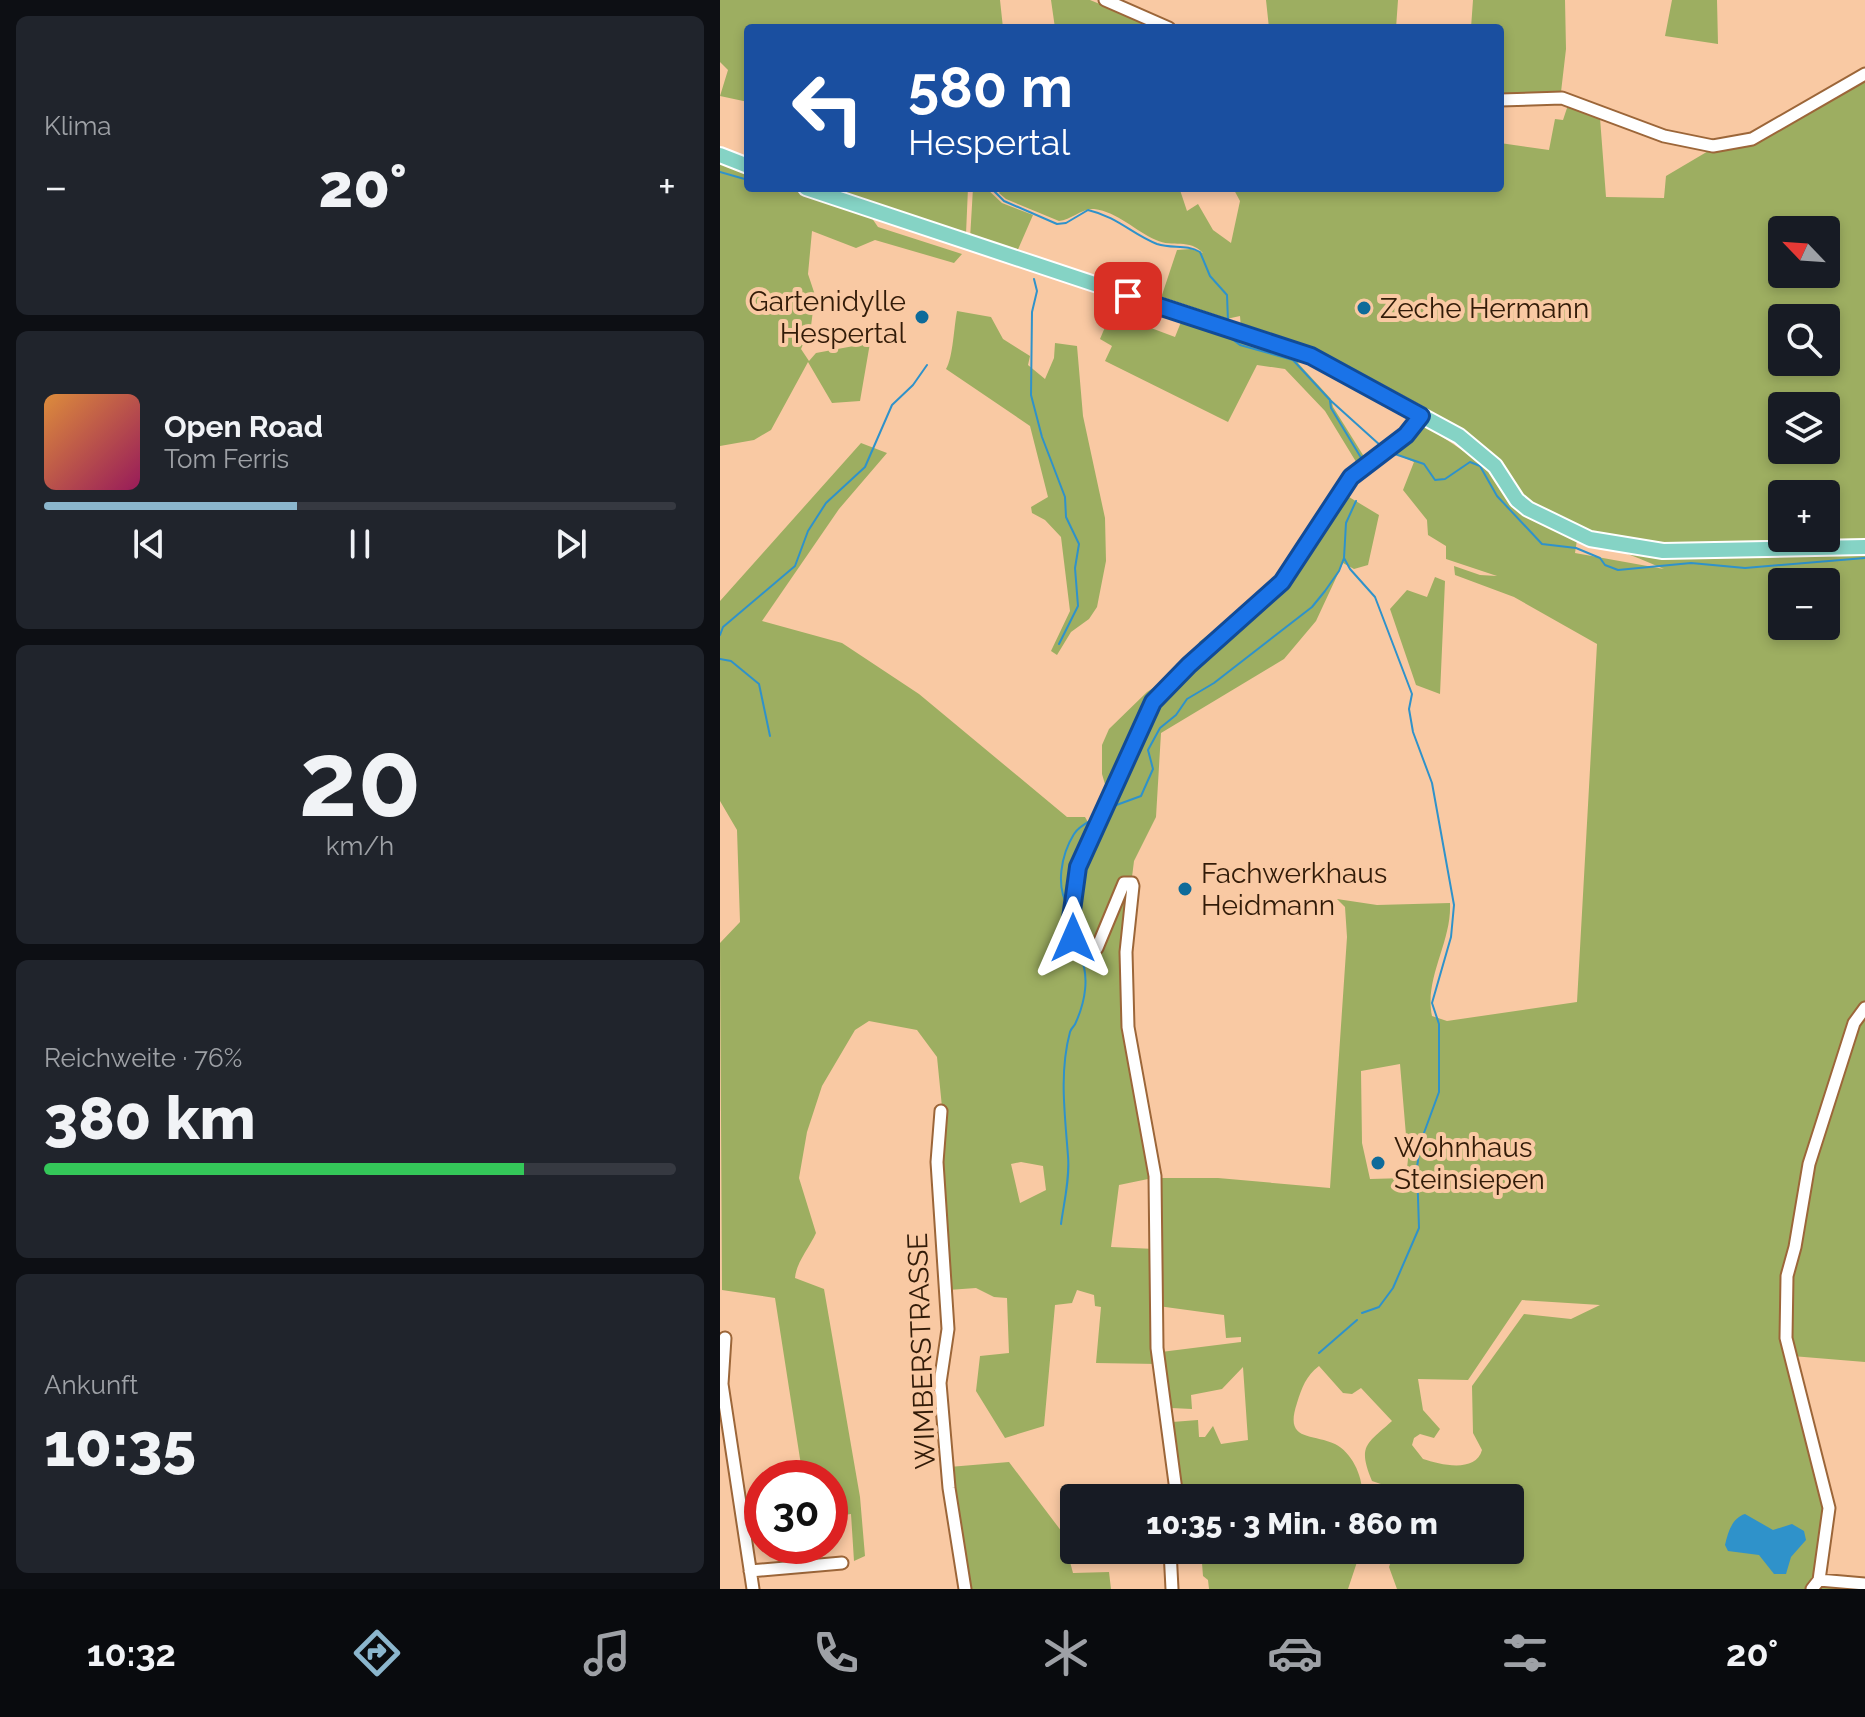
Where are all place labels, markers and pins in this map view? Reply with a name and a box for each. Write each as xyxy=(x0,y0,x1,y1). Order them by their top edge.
pin xyxy=(1094,262,1162,330)
place label: Gartenidylle Hespertal xyxy=(749,285,906,350)
place label: Zeche Hermann xyxy=(1380,292,1589,325)
marker: Zeche Hermann xyxy=(1355,299,1373,317)
marker: Gartenidylle Hespertal xyxy=(913,308,931,326)
place label: Fachwerkhaus Heidmann xyxy=(1201,857,1387,922)
marker: Fachwerkhaus Heidmann xyxy=(1176,880,1194,898)
place label: Wohnhaus Steinsiepen xyxy=(1394,1131,1545,1196)
marker: Wohnhaus Steinsiepen xyxy=(1369,1154,1387,1172)

